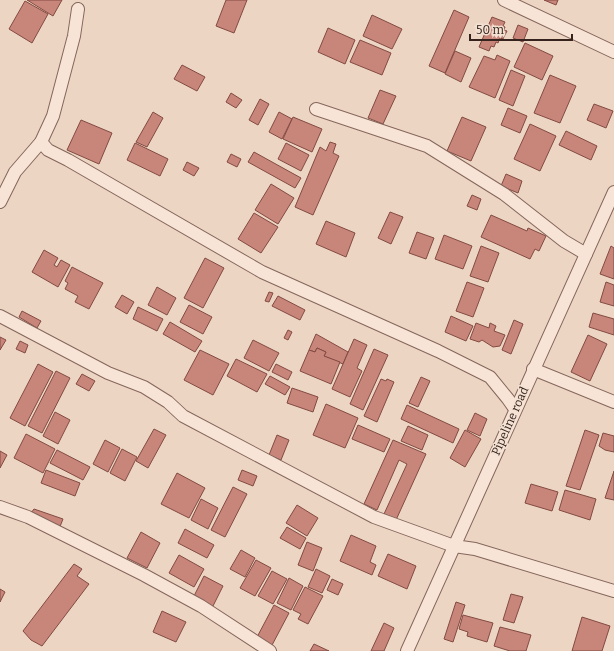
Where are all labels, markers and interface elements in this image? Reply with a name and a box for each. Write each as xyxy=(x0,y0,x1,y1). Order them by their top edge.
scale bar xyxy=(470,16,572,42)
text: 50 m xyxy=(476,23,505,37)
street label: Pipeline road xyxy=(489,385,531,457)

